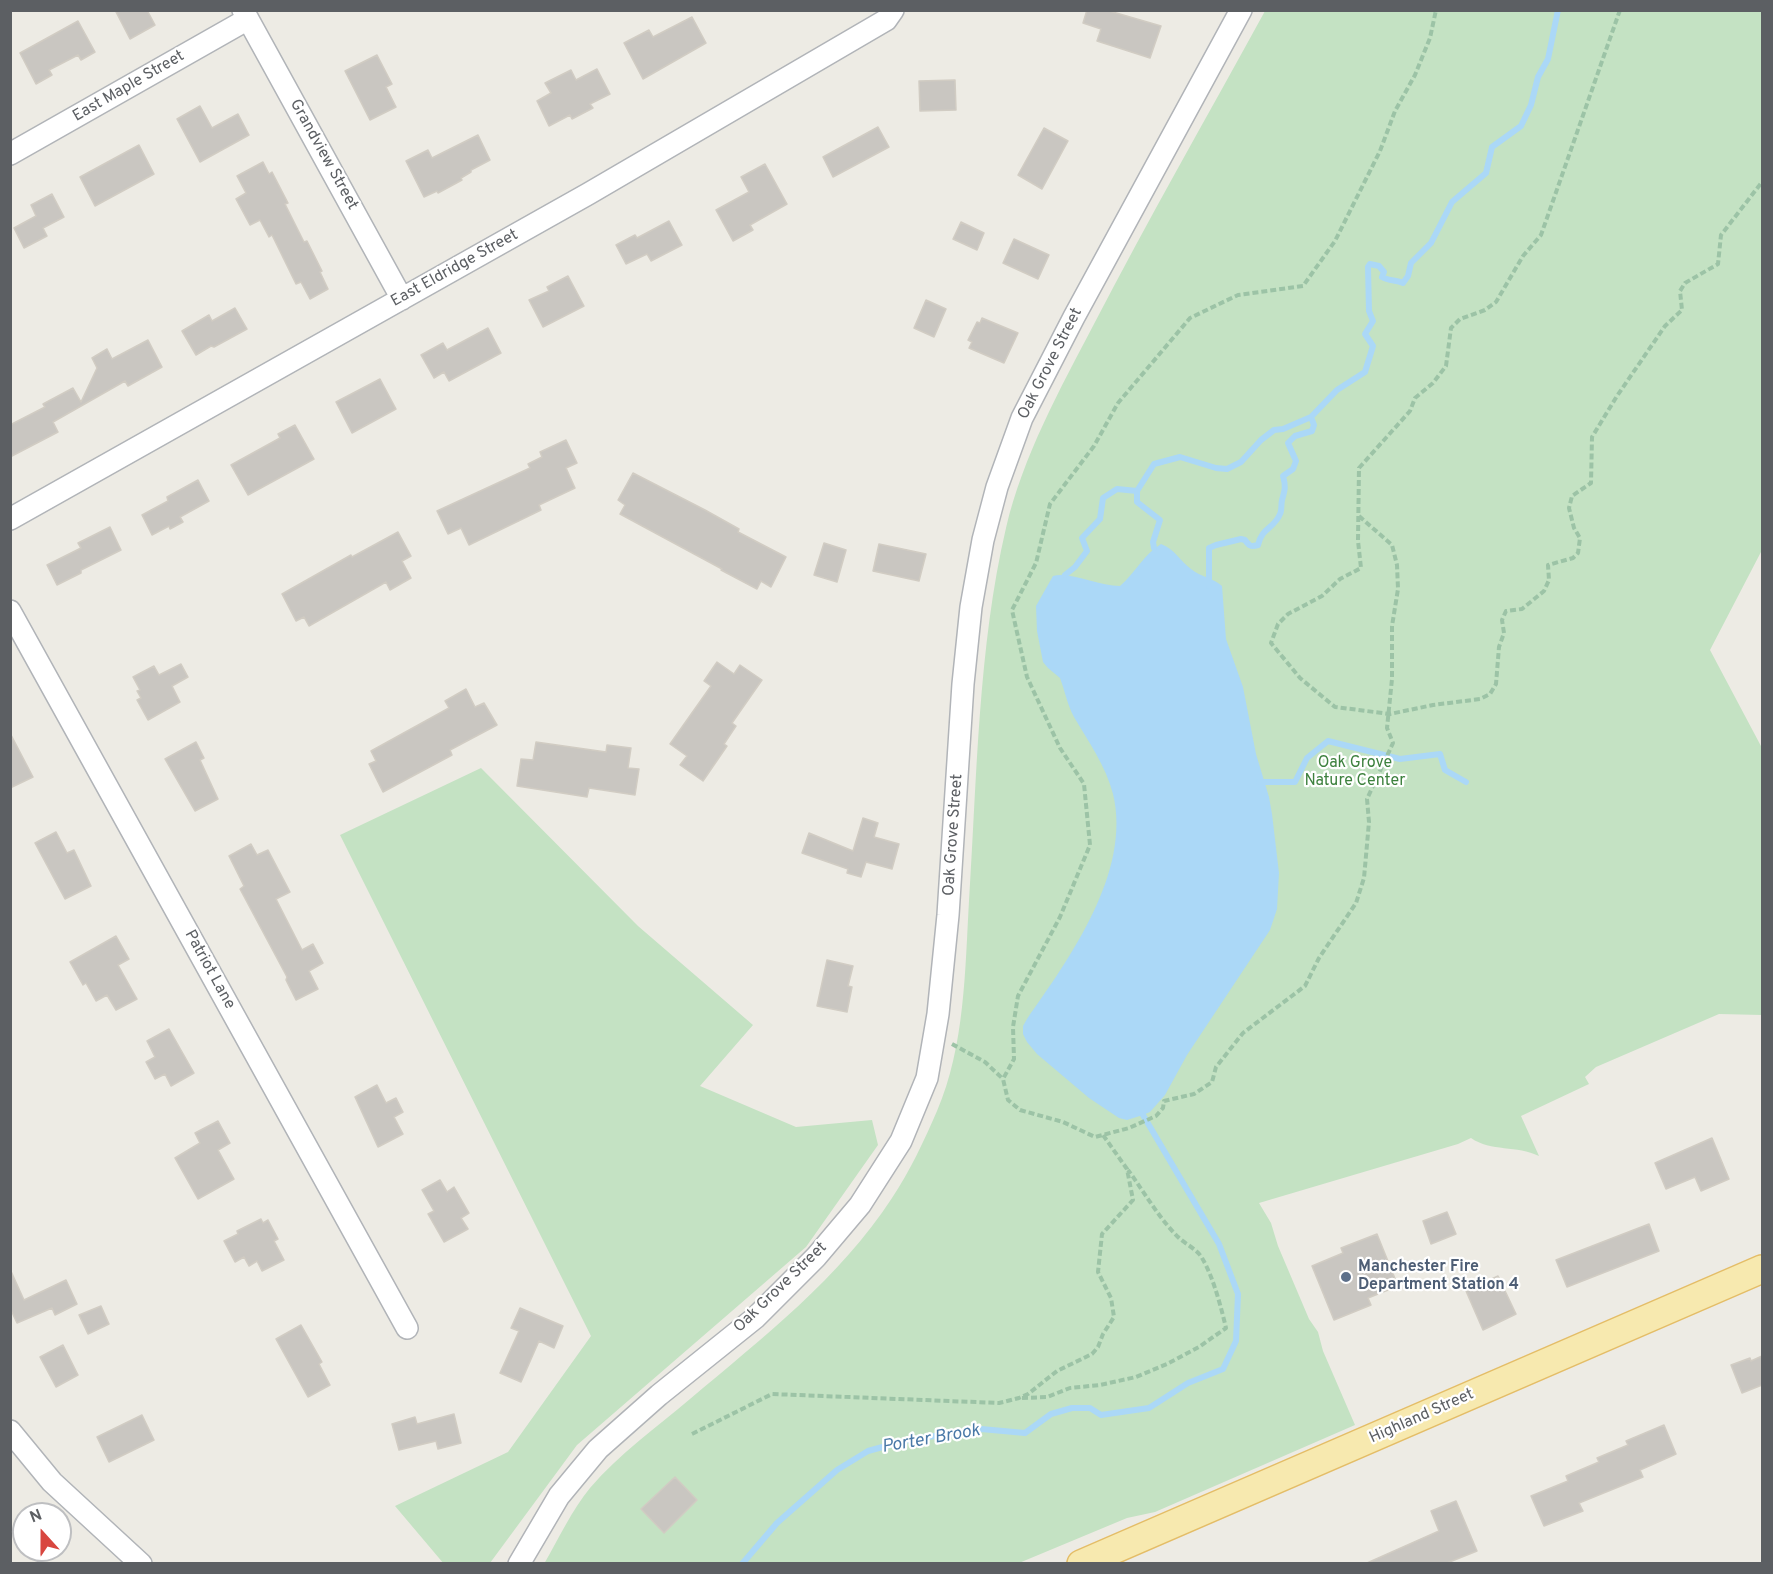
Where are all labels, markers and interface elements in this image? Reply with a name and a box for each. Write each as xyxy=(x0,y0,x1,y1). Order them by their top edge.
street label: East Maple Street xyxy=(70,47,188,127)
street label: Grandview Street xyxy=(285,96,361,214)
street label: East Eldridge Street xyxy=(388,226,522,312)
street label: Oak Grove Street xyxy=(1015,305,1087,423)
park label: Oak Grove Nature Center xyxy=(1305,754,1405,792)
street label: Oak Grove Street xyxy=(940,773,968,897)
street label: Patriot Lane xyxy=(179,927,239,1013)
street label: Oak Grove Street xyxy=(730,1239,832,1337)
place label: Manchester Fire Department Station 4 xyxy=(1358,1258,1519,1296)
marker: Manchester Fire Department Station 4 xyxy=(1339,1270,1353,1284)
street label: Highland Street xyxy=(1367,1385,1477,1449)
water label: Porter Brook xyxy=(880,1421,982,1459)
north arrow xyxy=(12,1502,72,1562)
text: N xyxy=(27,1506,45,1528)

